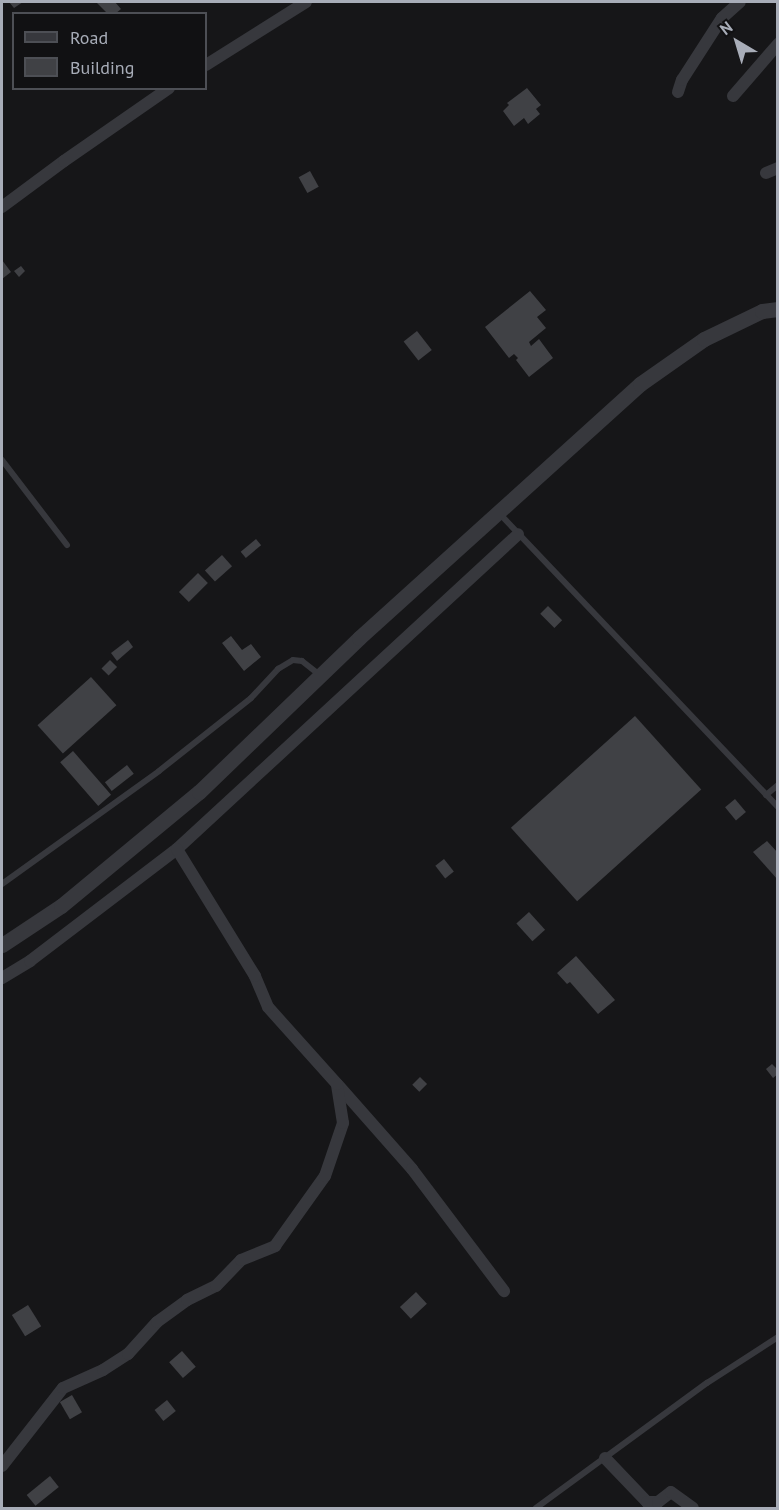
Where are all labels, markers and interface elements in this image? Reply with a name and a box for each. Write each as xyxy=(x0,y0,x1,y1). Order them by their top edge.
legend xyxy=(12,12,207,90)
north arrow xyxy=(707,12,767,72)
text: N xyxy=(716,17,736,39)
text: Road xyxy=(70,26,108,49)
text: Building xyxy=(70,56,134,79)

